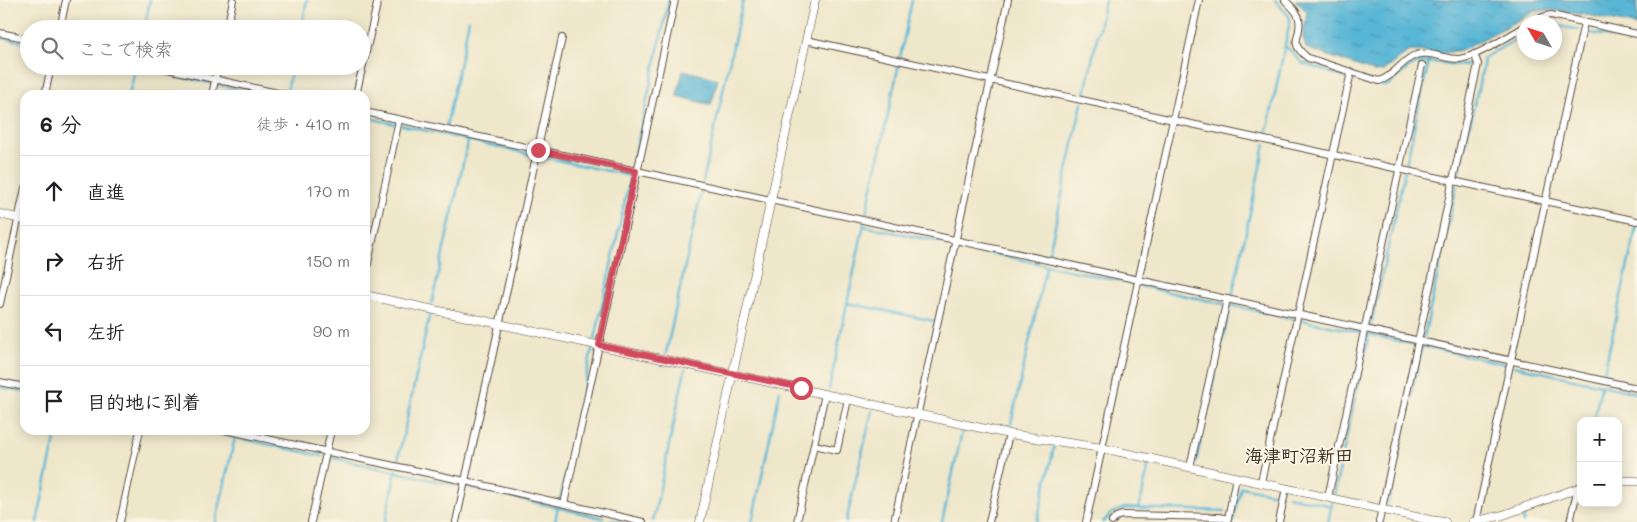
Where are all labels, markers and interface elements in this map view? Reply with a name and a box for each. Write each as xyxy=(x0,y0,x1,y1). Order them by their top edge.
north arrow xyxy=(1517,15,1562,60)
search box xyxy=(20,20,370,75)
icon: search xyxy=(38,34,66,62)
text: ここで検索 xyxy=(78,36,173,61)
text: 6 分 xyxy=(40,110,81,137)
text: 徒歩 · 410 m xyxy=(256,113,350,134)
route end xyxy=(527,139,550,162)
icon: ahead xyxy=(40,177,68,205)
text: 直進 xyxy=(87,179,125,204)
text: 170 m xyxy=(306,180,350,201)
icon: right xyxy=(40,247,68,275)
text: 右折 xyxy=(87,249,125,274)
text: 150 m xyxy=(306,250,350,271)
icon: left xyxy=(40,317,68,345)
text: 左折 xyxy=(87,319,125,344)
text: 90 m xyxy=(313,320,350,341)
route start xyxy=(790,377,813,400)
icon: arrive xyxy=(40,387,68,415)
text: 目的地に到着 xyxy=(87,389,201,414)
map controls xyxy=(1577,417,1622,507)
button: + xyxy=(1577,417,1622,462)
district label: 海津町沼新田 xyxy=(1245,443,1353,467)
button: − xyxy=(1577,462,1622,507)

